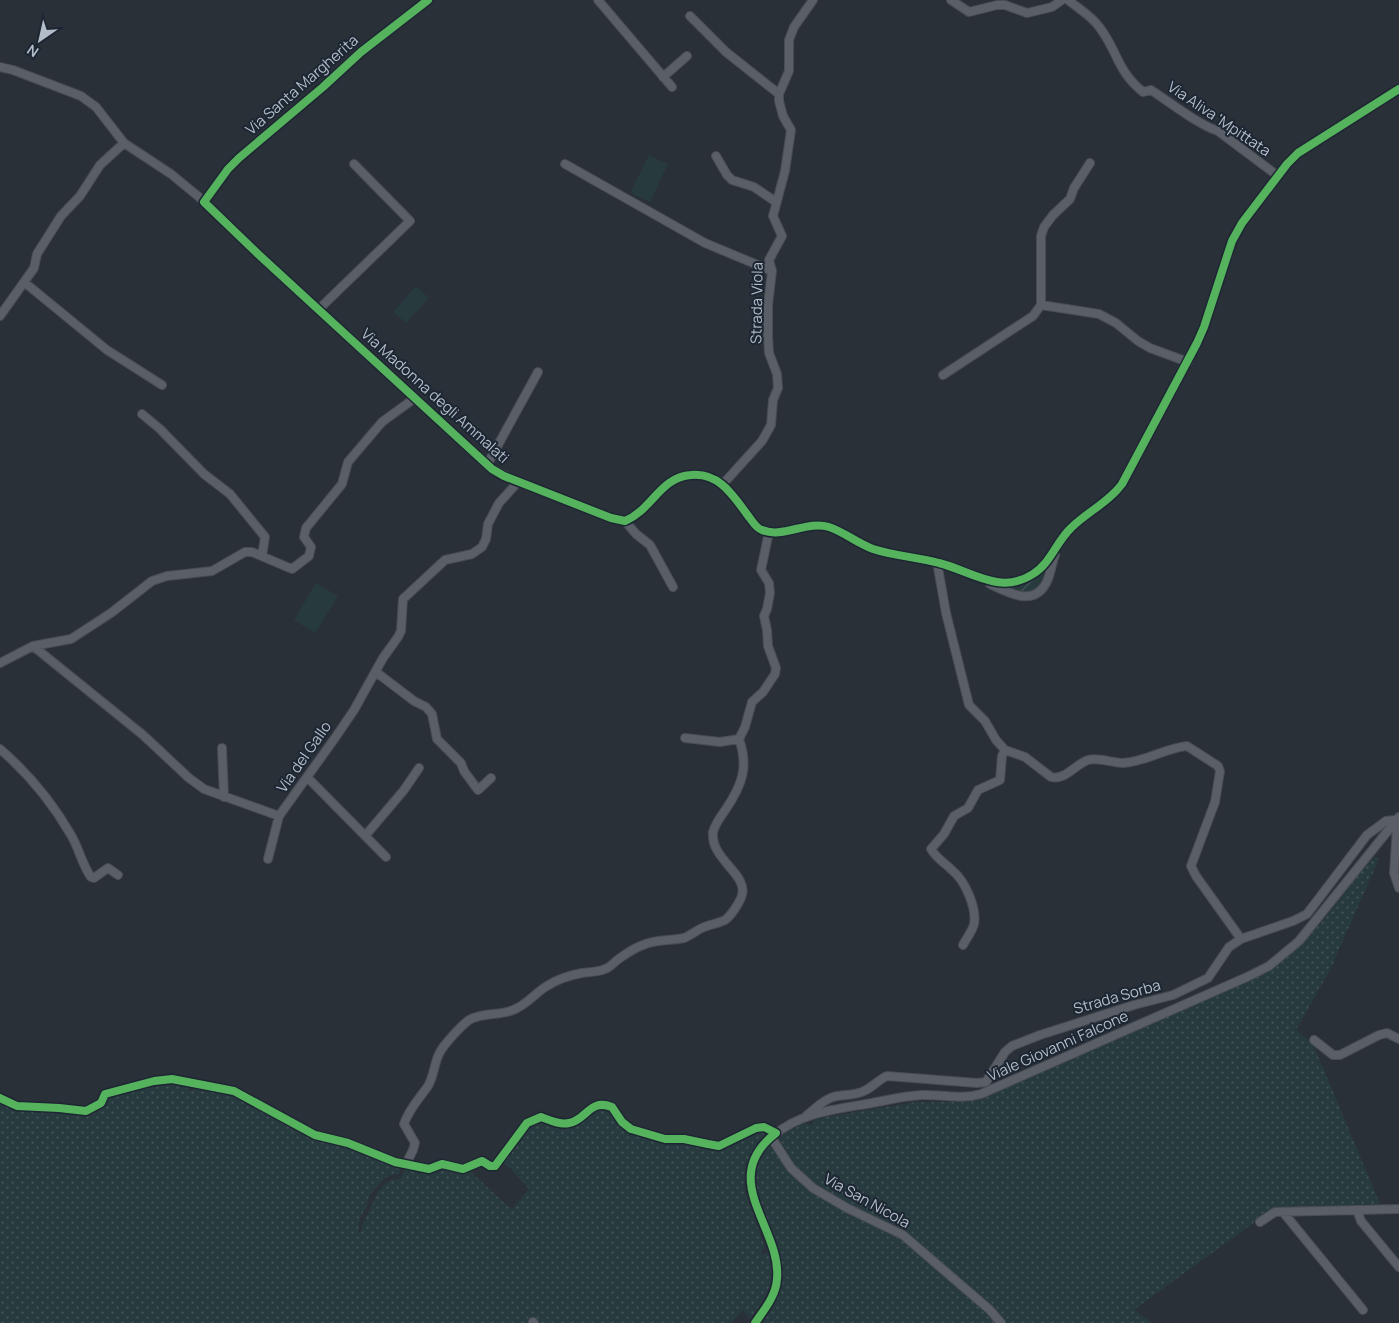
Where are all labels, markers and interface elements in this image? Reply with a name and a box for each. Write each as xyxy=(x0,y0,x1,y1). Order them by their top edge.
north arrow xyxy=(15,15,65,65)
street label: Via Santa Margherita xyxy=(241,30,363,140)
text: N xyxy=(23,41,42,62)
street label: Via Aliva 'Mpittata xyxy=(1163,76,1275,161)
street label: Strada Viola xyxy=(745,262,768,344)
street label: Via Madonna degli Ammalati xyxy=(357,323,514,468)
street label: Via del Gallo xyxy=(271,717,336,797)
street label: Strada Sorba xyxy=(1071,974,1163,1019)
street label: Viale Giovanni Falcone xyxy=(984,1005,1132,1086)
street label: Via San Nicola xyxy=(820,1168,914,1233)

